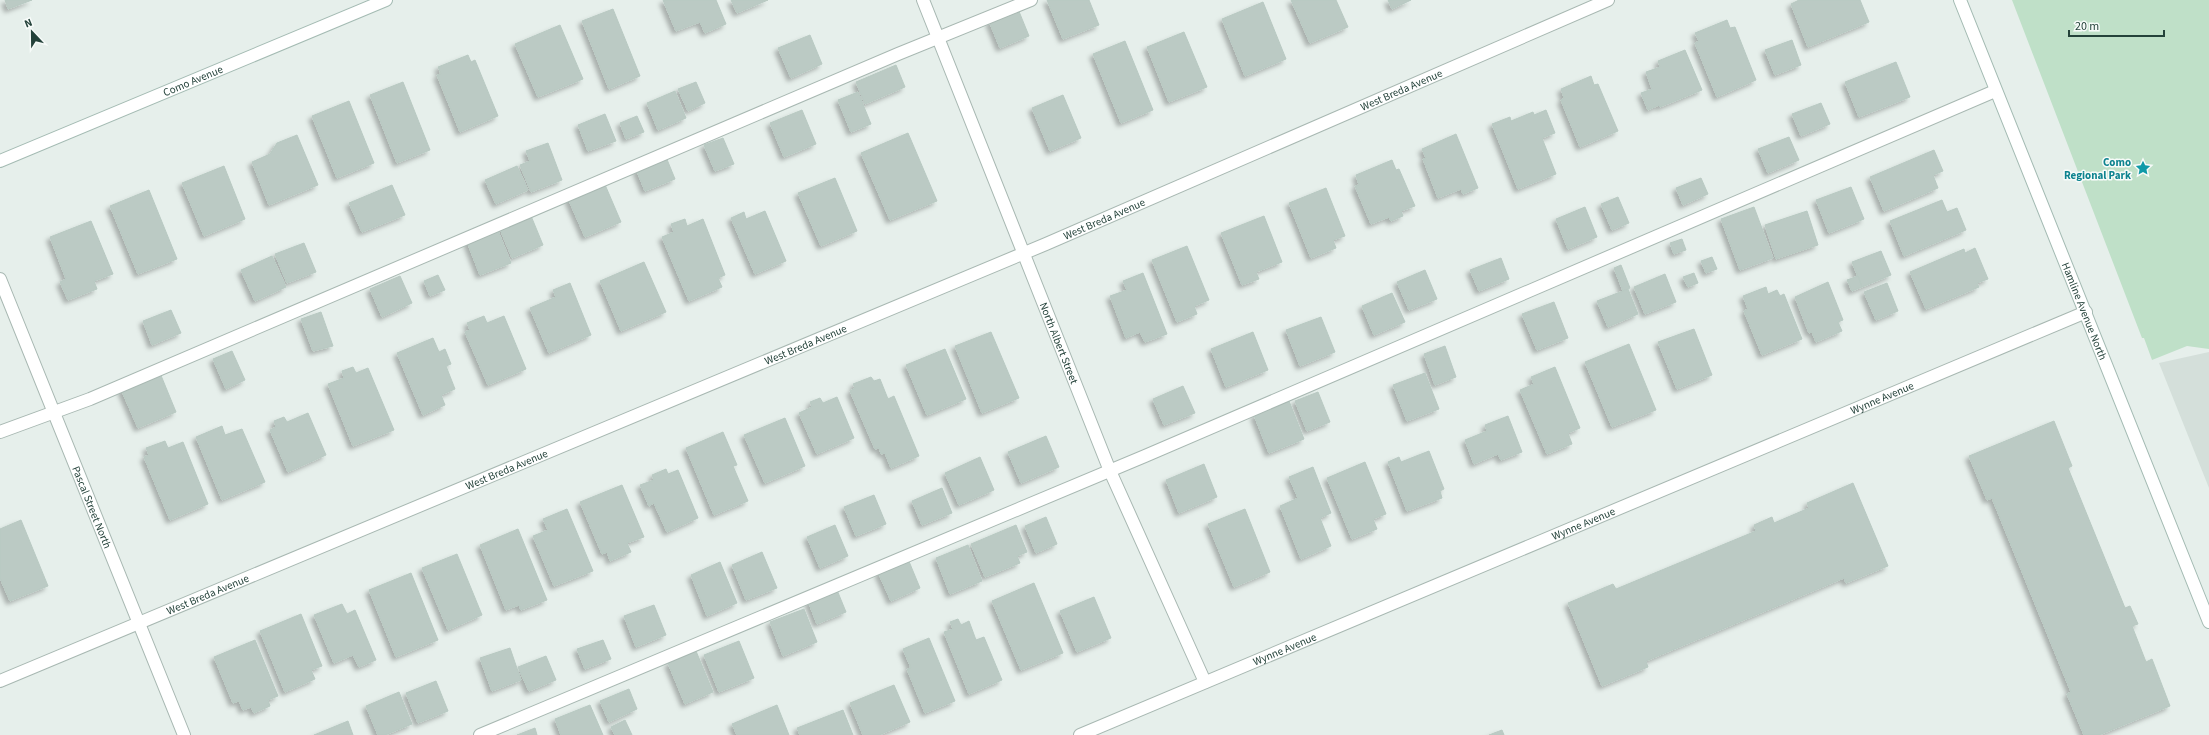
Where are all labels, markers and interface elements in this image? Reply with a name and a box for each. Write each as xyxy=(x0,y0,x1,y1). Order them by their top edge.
north arrow xyxy=(12,12,52,52)
scale bar xyxy=(2069,12,2164,38)
text: N xyxy=(22,15,35,32)
text: 20 m xyxy=(2075,18,2099,35)
street label: Como Avenue xyxy=(161,62,226,100)
street label: West Breda Avenue xyxy=(1358,66,1445,115)
place label: Como Regional Park xyxy=(2064,155,2131,183)
place icon: Como Regional Park xyxy=(2134,159,2152,177)
street label: West Breda Avenue xyxy=(1061,195,1148,244)
street label: Hamline Avenue North xyxy=(2058,260,2110,362)
street label: North Albert Street xyxy=(1036,300,1082,386)
street label: West Breda Avenue xyxy=(762,321,850,369)
street label: Wynne Avenue xyxy=(1848,378,1917,418)
street label: West Breda Avenue xyxy=(463,446,551,494)
street label: Pascal Street North xyxy=(68,464,115,551)
street label: Wynne Avenue xyxy=(1549,504,1618,544)
street label: West Breda Avenue xyxy=(164,571,252,619)
street label: Wynne Avenue xyxy=(1251,629,1319,669)

